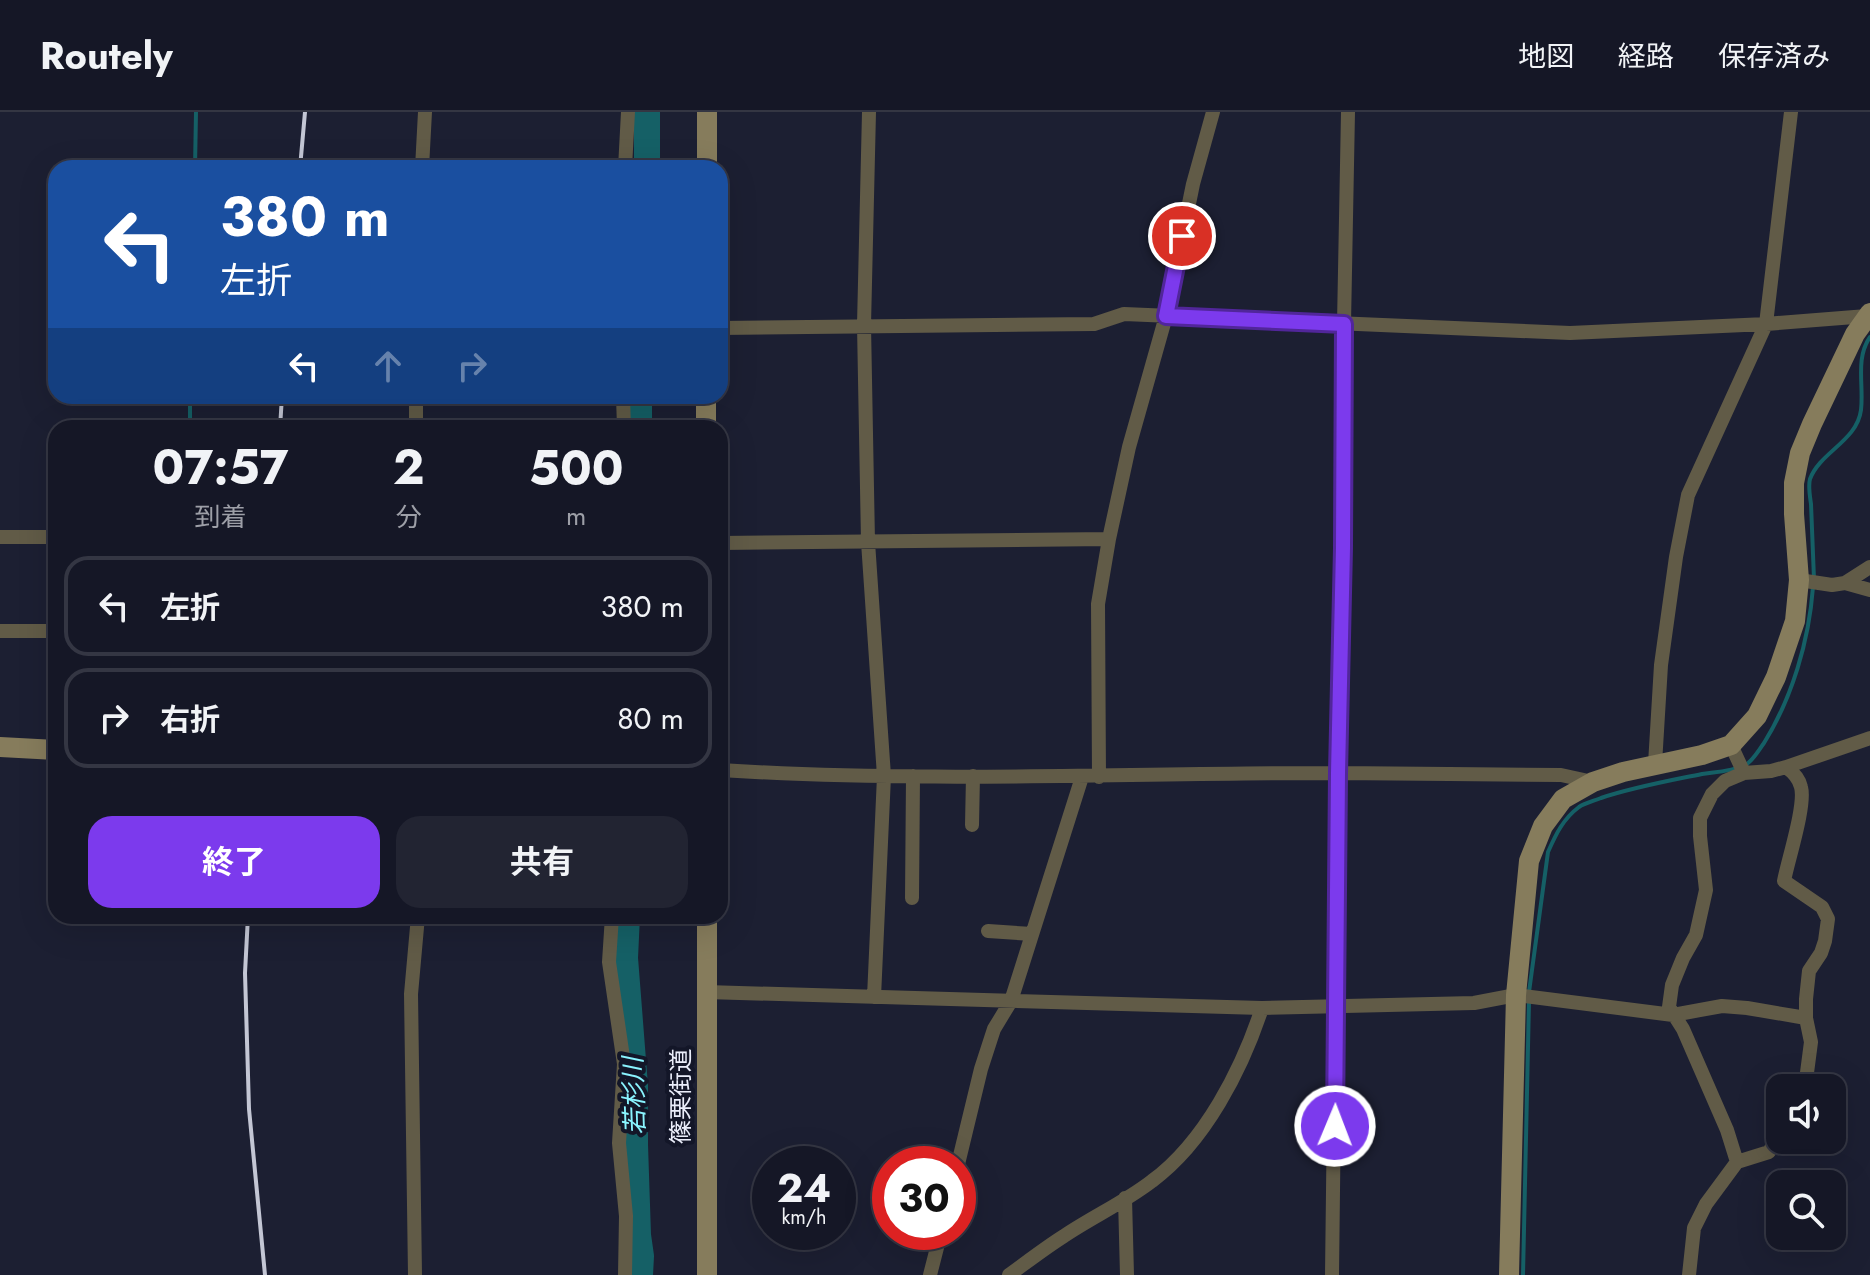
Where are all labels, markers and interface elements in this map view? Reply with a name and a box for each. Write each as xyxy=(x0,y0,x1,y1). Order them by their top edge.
text: Routely xyxy=(40,28,173,83)
text: 地図 xyxy=(1518,36,1574,77)
text: 経路 xyxy=(1618,36,1674,77)
text: 保存済み xyxy=(1718,36,1830,77)
text: 380 m xyxy=(220,176,390,257)
icon: left xyxy=(88,192,192,296)
pin xyxy=(1148,202,1216,270)
icon: arrive xyxy=(1160,214,1204,258)
text: 左折 xyxy=(220,254,292,306)
icon: left xyxy=(282,344,326,388)
icon: ahead xyxy=(366,344,410,388)
icon: right xyxy=(450,344,494,388)
text: 07:57 xyxy=(152,433,289,502)
text: 2 xyxy=(393,433,425,502)
text: 500 xyxy=(529,434,624,503)
text: m xyxy=(566,497,586,535)
text: 到着 xyxy=(195,498,247,536)
text: 分 xyxy=(396,498,422,536)
icon: left xyxy=(92,584,136,628)
text: 380 m xyxy=(601,585,684,628)
text: 左折 xyxy=(160,586,220,629)
icon: right xyxy=(92,696,136,740)
text: 80 m xyxy=(617,697,684,740)
text: 右折 xyxy=(160,698,220,741)
button: 終了 xyxy=(88,816,380,908)
button: 共有 xyxy=(396,816,688,908)
street label: 篠栗街道 xyxy=(663,1048,698,1144)
water label: 若杉川 xyxy=(614,1053,654,1136)
map controls xyxy=(1766,1074,1846,1250)
button: sound xyxy=(1766,1074,1846,1154)
position arrow xyxy=(1293,1084,1377,1168)
speed limit sign: 30 xyxy=(872,1146,976,1250)
text: 24 xyxy=(777,1159,831,1217)
button: search xyxy=(1766,1170,1846,1250)
text: km/h xyxy=(781,1203,827,1232)

